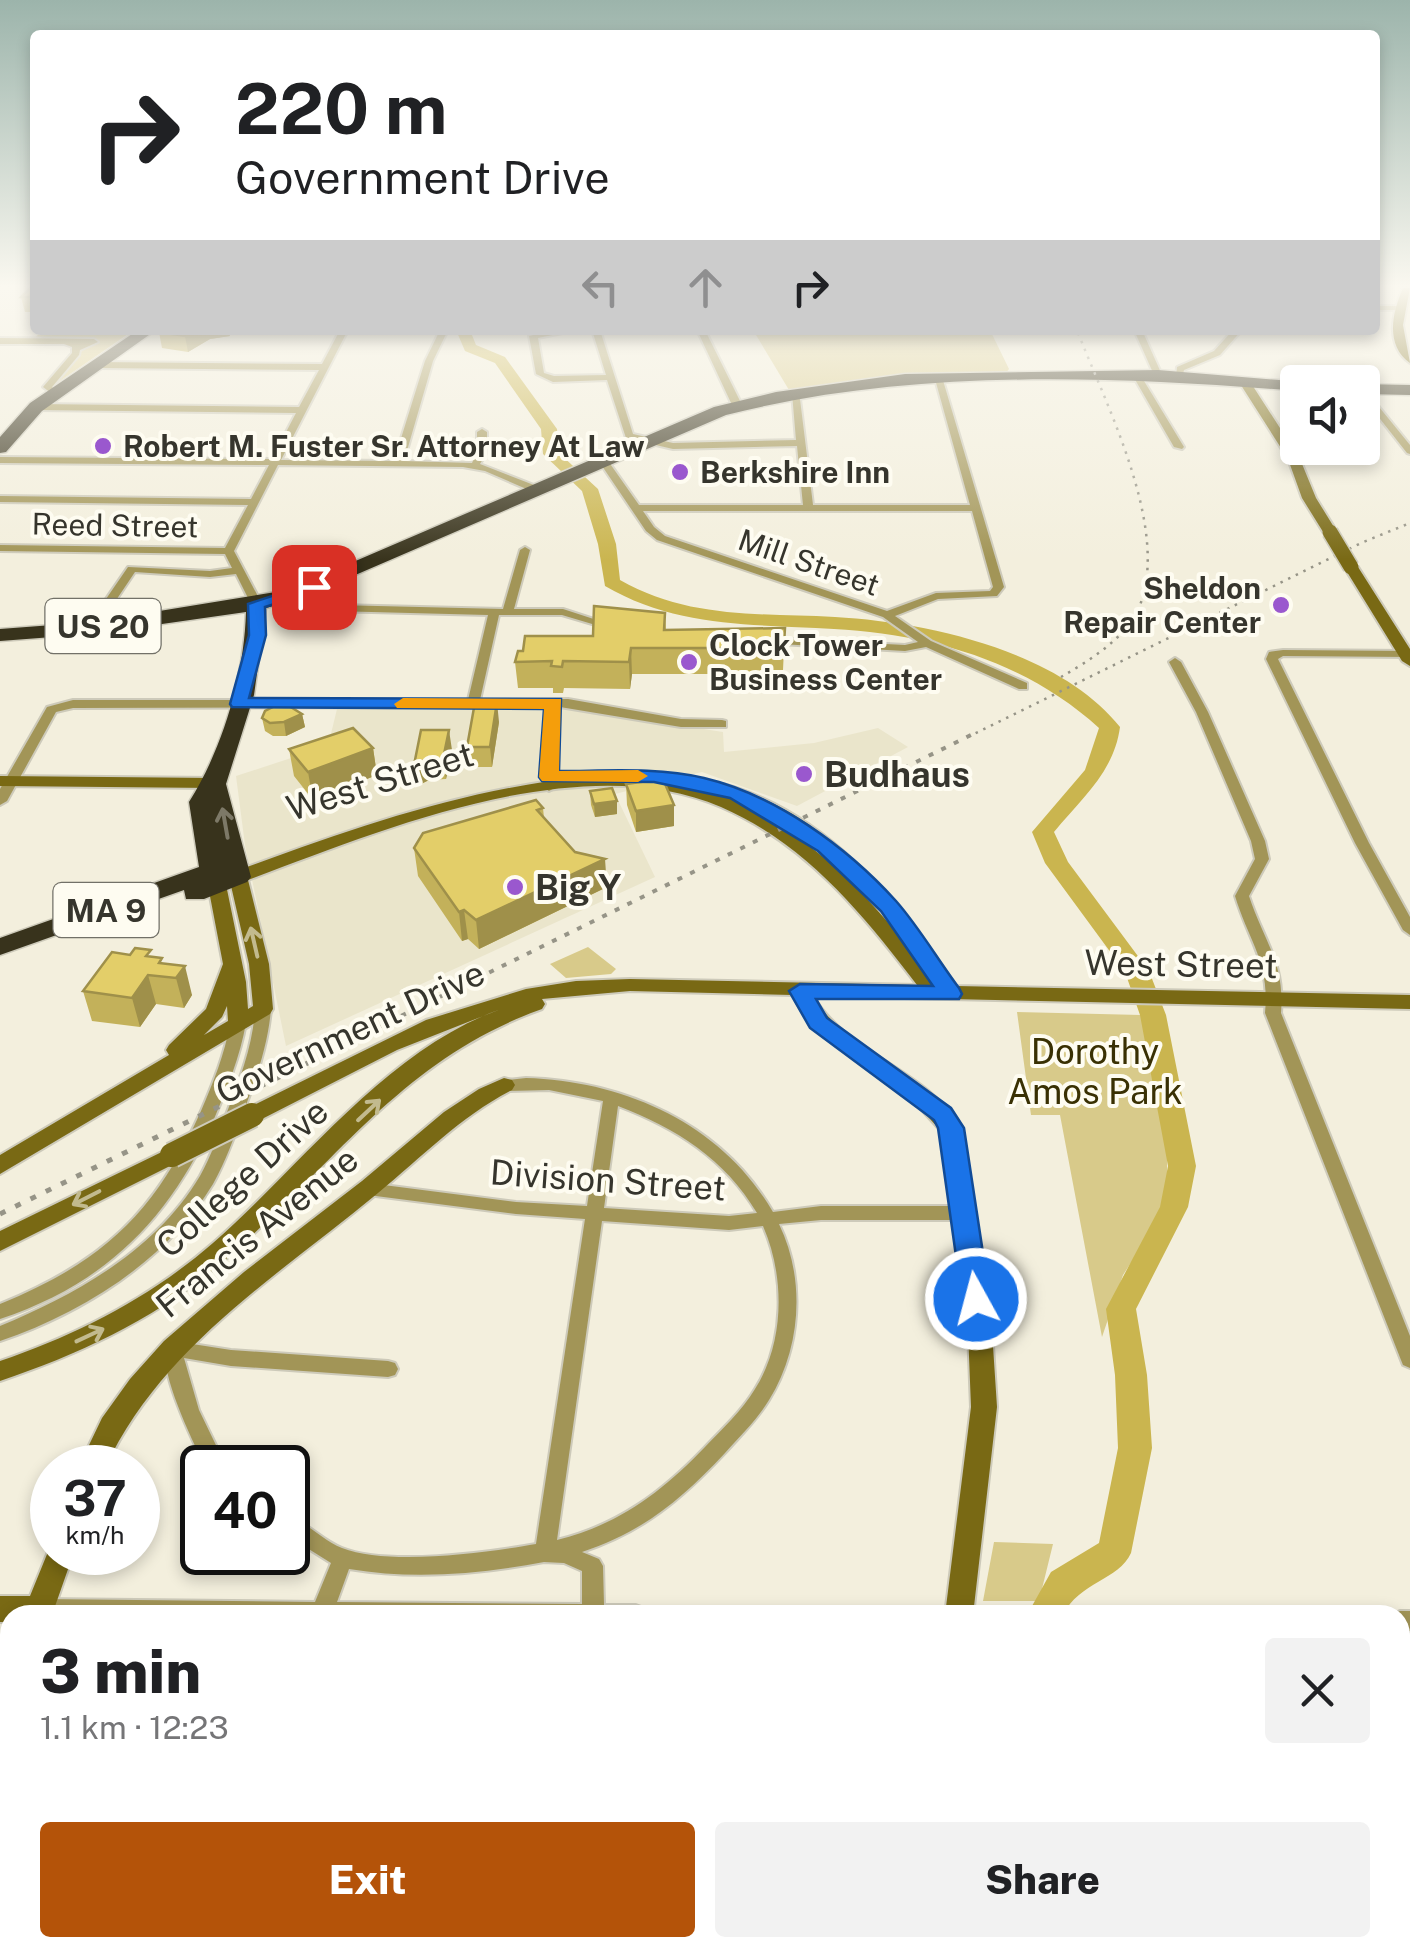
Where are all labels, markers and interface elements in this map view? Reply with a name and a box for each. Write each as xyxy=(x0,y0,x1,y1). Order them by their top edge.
text: 220 m xyxy=(235,67,448,150)
icon: right xyxy=(70,70,200,200)
text: Government Drive xyxy=(235,151,610,204)
icon: left xyxy=(573,260,628,315)
icon: ahead xyxy=(678,260,733,315)
icon: right xyxy=(783,260,838,315)
map controls xyxy=(1280,365,1380,465)
button: sound xyxy=(1280,365,1380,465)
place label: Robert M. Fuster Sr. Attorney At Law xyxy=(123,428,645,464)
marker: Robert M. Fuster Sr. Attorney At Law xyxy=(92,435,114,457)
place label: Berkshire Inn xyxy=(700,454,890,490)
marker: Berkshire Inn xyxy=(669,461,691,483)
street label: Reed Street xyxy=(31,506,199,544)
street label: Mill Street xyxy=(734,521,884,603)
pin xyxy=(272,545,357,630)
icon: arrive xyxy=(287,560,342,615)
place label: Sheldon Repair Center xyxy=(1063,570,1261,640)
marker: Sheldon Repair Center xyxy=(1270,594,1292,616)
road number: US 20 xyxy=(46,599,160,653)
place label: Clock Tower Business Center xyxy=(709,627,942,697)
marker: Clock Tower Business Center xyxy=(678,651,700,673)
street label: West Street xyxy=(282,733,478,829)
place label: Budhaus xyxy=(824,754,970,795)
marker: Budhaus xyxy=(793,763,815,785)
one-way arrow xyxy=(215,807,234,839)
place label: Big Y xyxy=(535,867,622,908)
marker: Big Y xyxy=(504,876,526,898)
road number: MA 9 xyxy=(54,883,158,937)
one-way arrow xyxy=(244,927,262,959)
street label: West Street xyxy=(1084,942,1278,986)
street label: Government Drive xyxy=(209,952,491,1112)
park label: Dorothy Amos Park xyxy=(1007,1031,1183,1112)
street label: College Drive xyxy=(148,1090,336,1266)
one-way arrow xyxy=(356,1099,381,1122)
street label: Francis Avenue xyxy=(148,1138,366,1326)
street label: Division Street xyxy=(489,1151,727,1209)
one-way arrow xyxy=(72,1189,102,1208)
position arrow xyxy=(924,1247,1028,1351)
one-way arrow xyxy=(74,1324,104,1343)
speed limit sign: 40 xyxy=(180,1445,310,1575)
text: 37 xyxy=(63,1468,127,1527)
text: km/h xyxy=(66,1520,124,1550)
text: 3 min xyxy=(40,1636,201,1707)
button: close xyxy=(1265,1638,1370,1743)
text: 1.1 km · 12:23 xyxy=(40,1709,229,1746)
button: Exit xyxy=(40,1822,695,1937)
button: Share xyxy=(715,1822,1370,1937)

